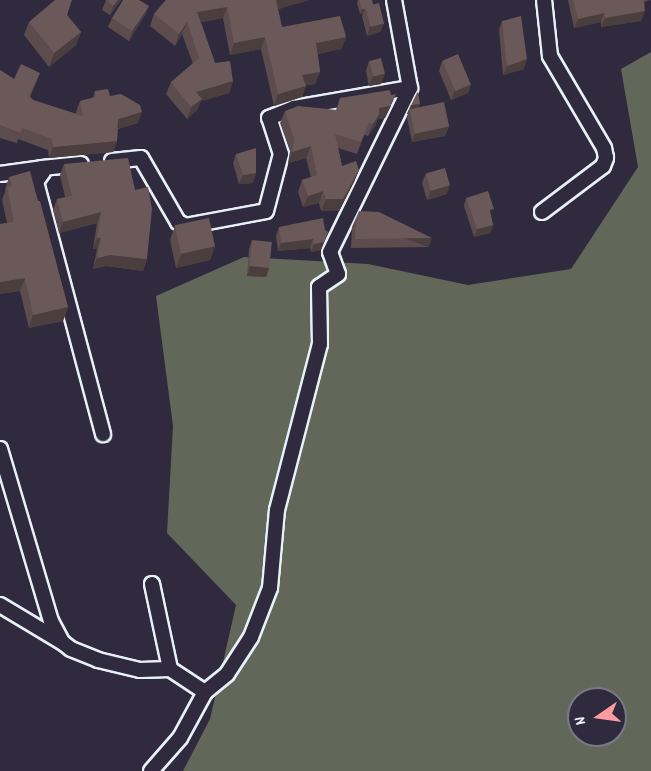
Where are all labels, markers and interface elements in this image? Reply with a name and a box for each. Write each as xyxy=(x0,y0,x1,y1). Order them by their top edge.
north arrow xyxy=(567,687,627,747)
text: N xyxy=(569,714,593,727)

